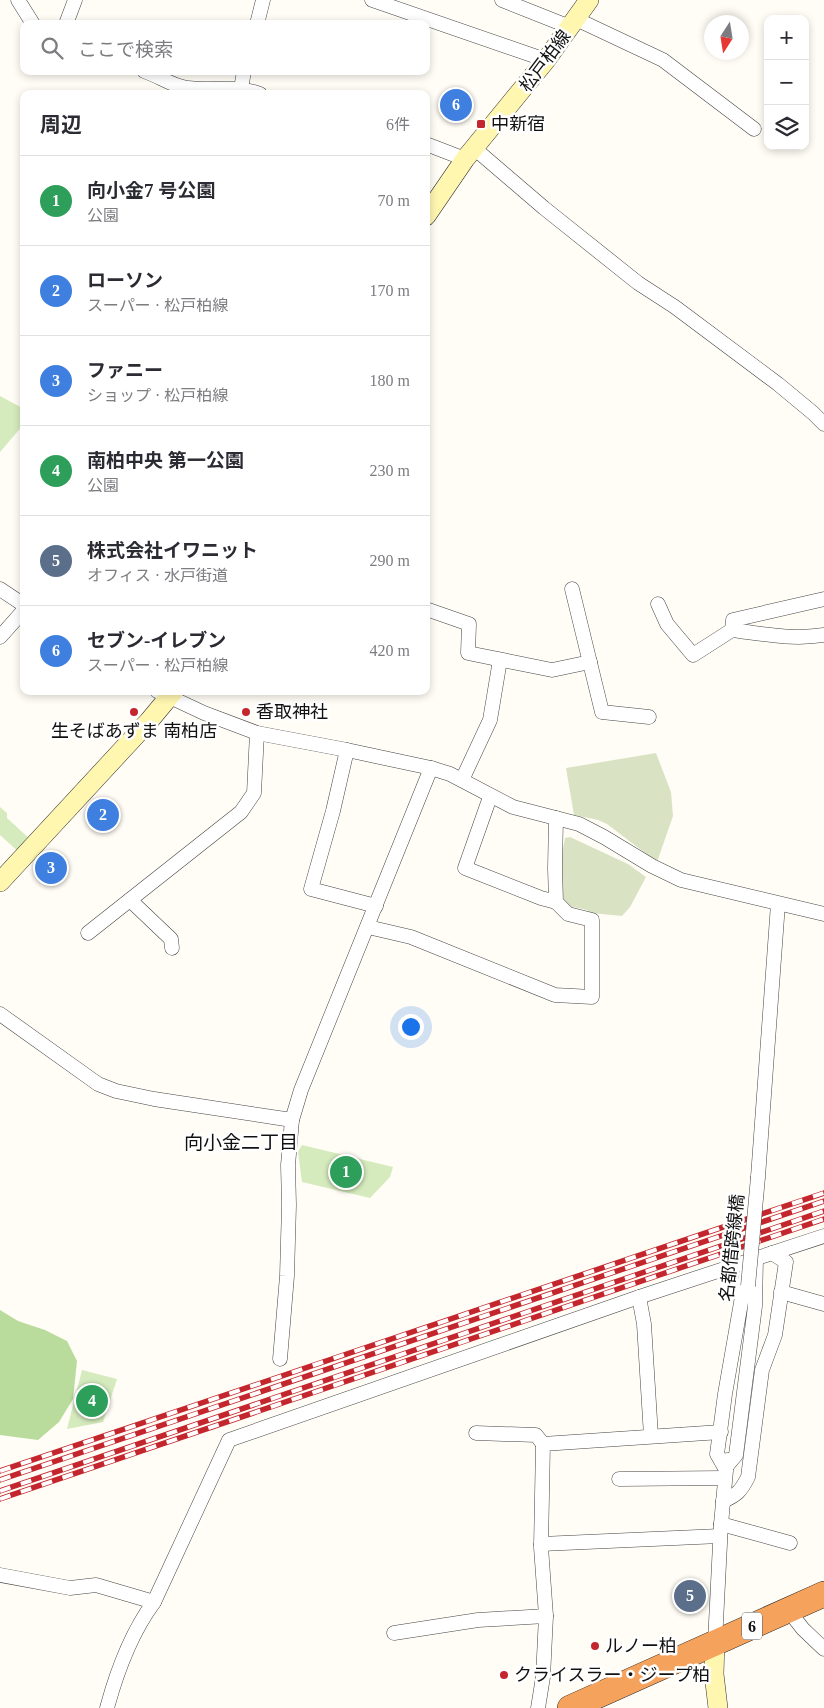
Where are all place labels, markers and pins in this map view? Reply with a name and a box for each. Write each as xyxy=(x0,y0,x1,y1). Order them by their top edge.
pin: 6 xyxy=(440,86,472,124)
place label: 中新宿 xyxy=(491,114,545,134)
marker: 中新宿 xyxy=(475,118,487,130)
place label: 香取神社 xyxy=(256,702,328,722)
marker: 生そばあずま 南柏店 xyxy=(128,706,140,718)
marker: 香取神社 xyxy=(240,706,252,718)
place label: 生そばあずま 南柏店 xyxy=(51,721,217,741)
pin: 2 xyxy=(87,796,119,834)
pin: 3 xyxy=(35,849,67,887)
pin: 1 xyxy=(330,1153,362,1191)
pin: 4 xyxy=(76,1382,108,1420)
pin: 5 xyxy=(674,1577,706,1615)
place label: ルノー柏 xyxy=(605,1636,677,1656)
marker: ルノー柏 xyxy=(589,1640,601,1652)
place label: クライスラー・ジープ柏 xyxy=(514,1665,710,1685)
marker: クライスラー・ジープ柏 xyxy=(498,1669,510,1681)

